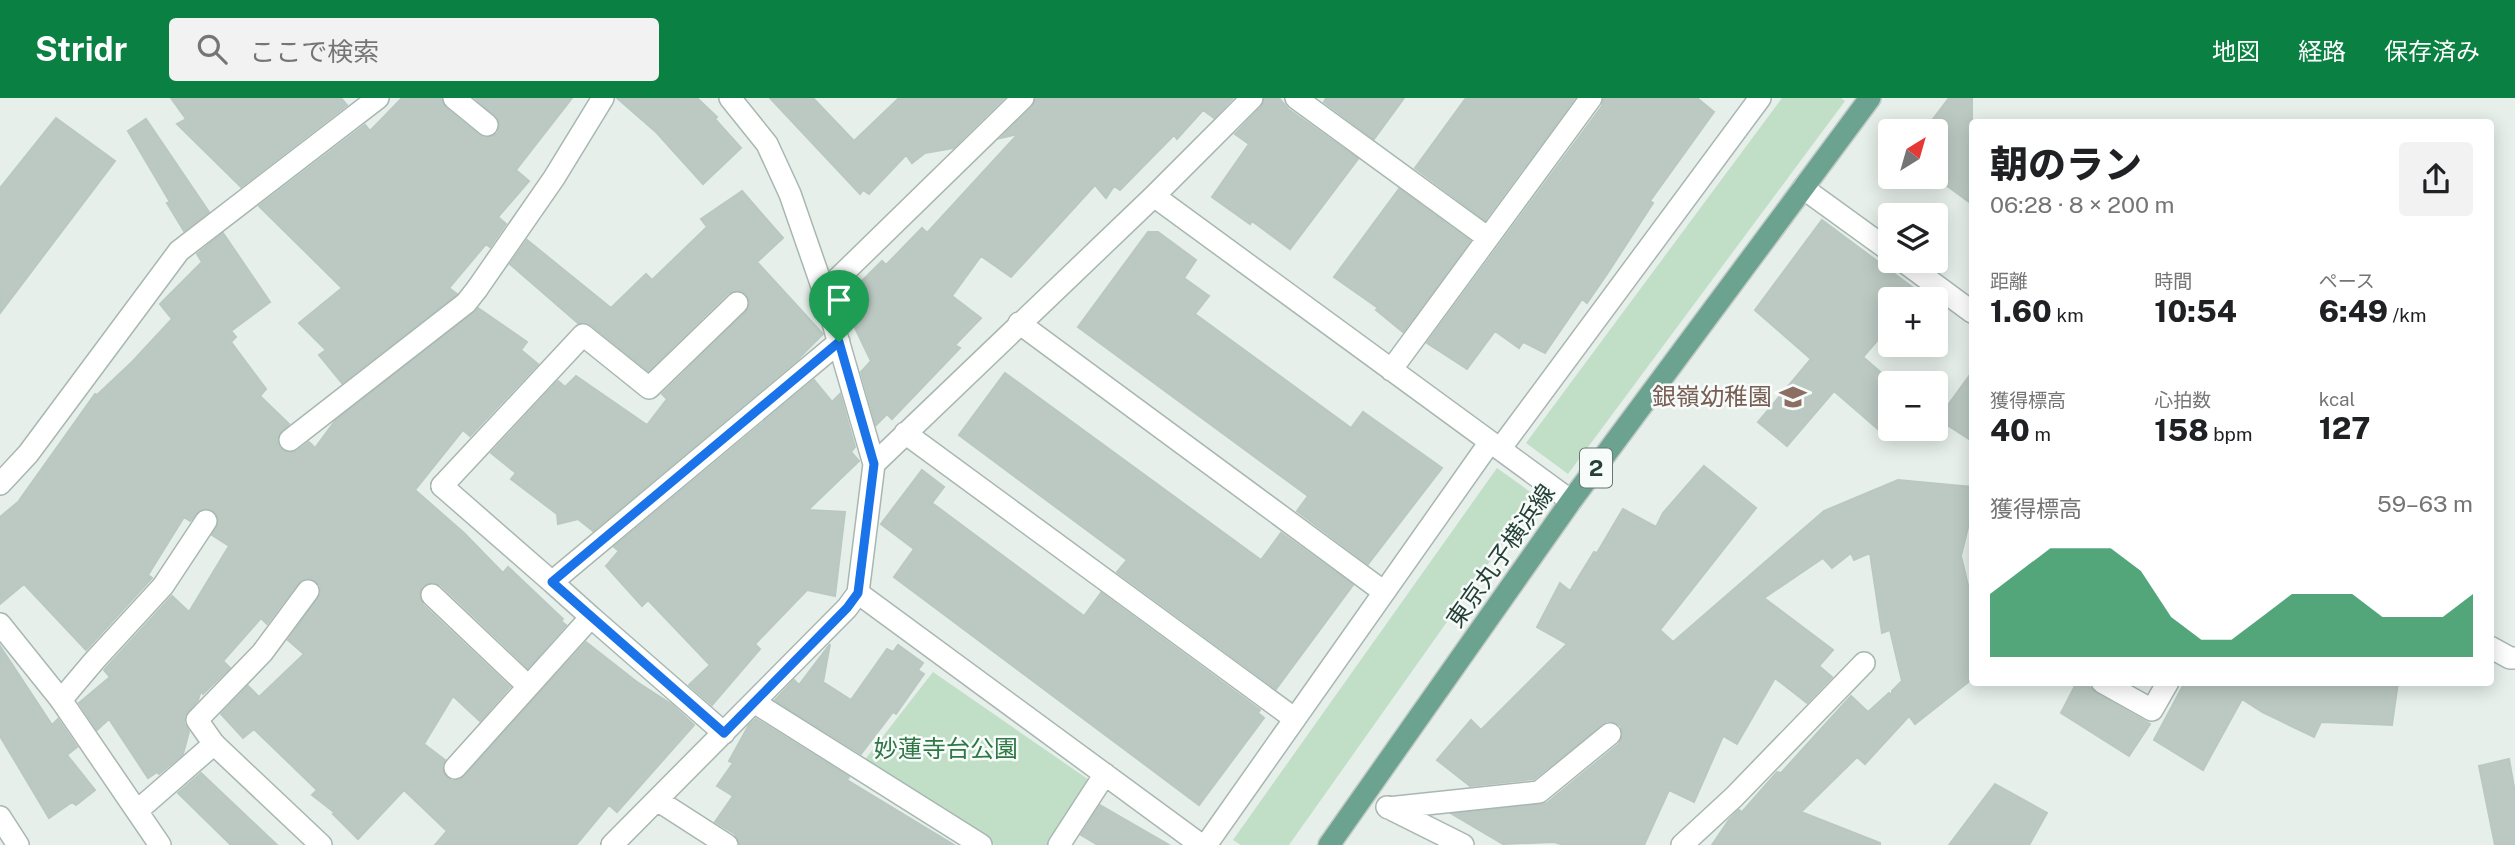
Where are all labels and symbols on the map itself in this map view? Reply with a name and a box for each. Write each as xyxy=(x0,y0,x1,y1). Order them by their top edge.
north arrow xyxy=(1878,119,1948,189)
pin xyxy=(809,270,869,342)
place label: 銀嶺幼稚園 xyxy=(1652,382,1772,410)
school or university icon: 銀嶺幼稚園 xyxy=(1778,382,1808,412)
road number: 2 xyxy=(1580,448,1612,488)
street label: 東京丸子横浜線 xyxy=(1441,479,1560,632)
park label: 妙蓮寺台公園 xyxy=(874,734,1018,762)

